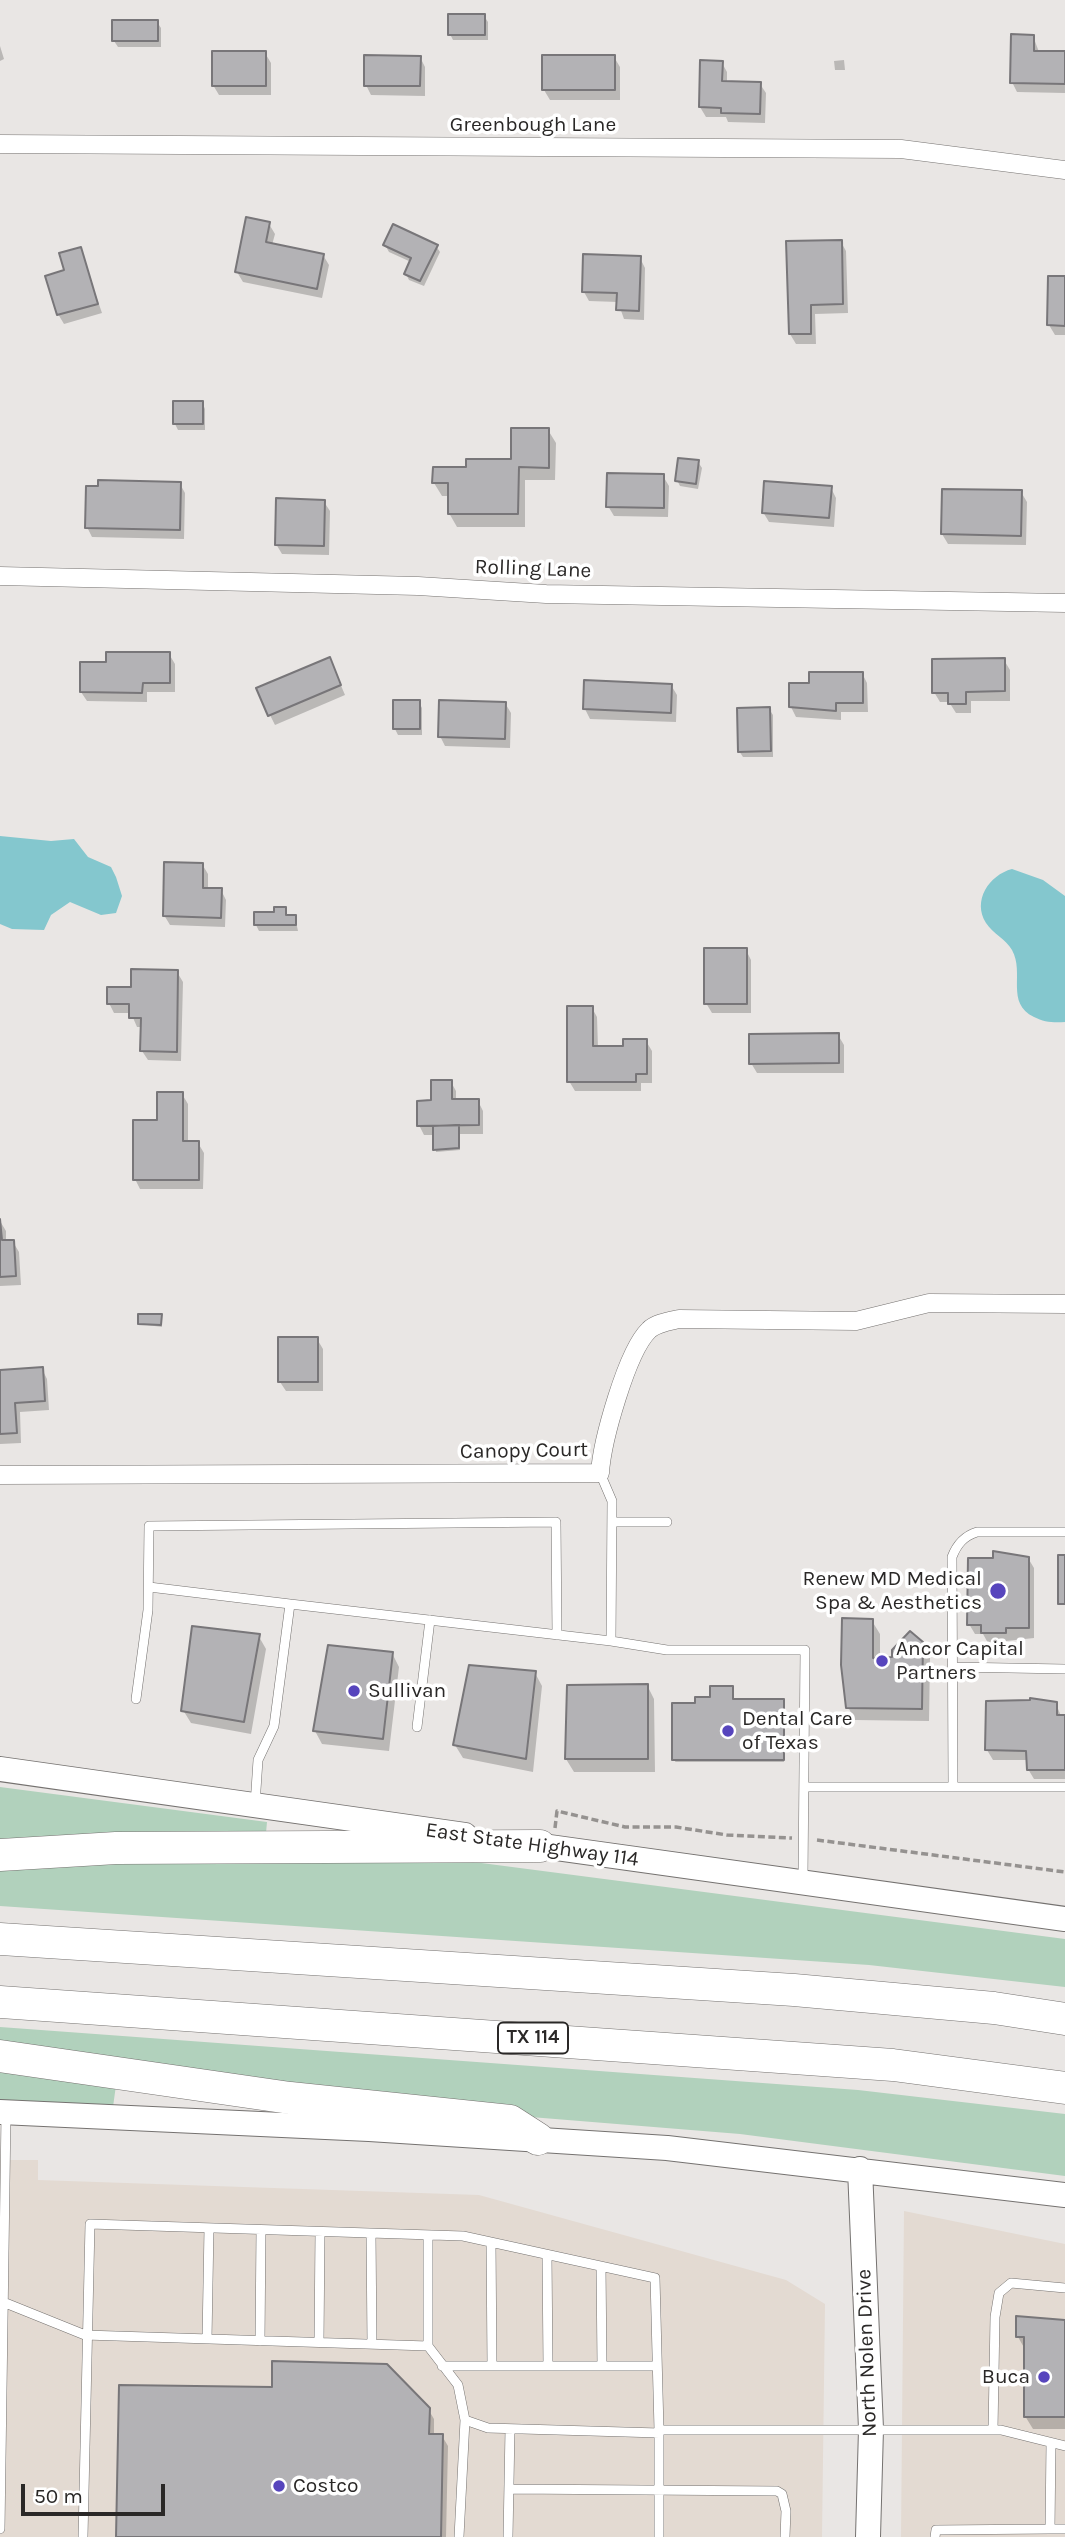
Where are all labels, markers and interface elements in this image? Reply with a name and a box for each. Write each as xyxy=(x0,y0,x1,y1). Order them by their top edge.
street label: Greenbough Lane xyxy=(450,112,616,138)
street label: Rolling Lane xyxy=(474,554,592,584)
street label: Canopy Court xyxy=(460,1437,588,1465)
place label: Renew MD Medical Spa & Aesthetics xyxy=(803,1566,982,1616)
marker: Renew MD Medical Spa & Aesthetics xyxy=(988,1581,1008,1601)
place label: Ancor Capital Partners xyxy=(896,1636,1024,1686)
marker: Ancor Capital Partners xyxy=(874,1653,890,1669)
place label: Sullivan xyxy=(368,1678,446,1704)
marker: Sullivan xyxy=(346,1683,362,1699)
place label: Dental Care of Texas xyxy=(742,1706,852,1756)
marker: Dental Care of Texas xyxy=(720,1723,736,1739)
street label: East State Highway 114 xyxy=(424,1818,640,1872)
road number: TX 114 xyxy=(498,2022,568,2054)
street label: North Nolen Drive xyxy=(851,2269,883,2437)
place label: Buca xyxy=(982,2364,1030,2390)
marker: Buca xyxy=(1036,2369,1052,2385)
scale bar xyxy=(24,2470,168,2514)
place label: Costco xyxy=(293,2473,359,2499)
marker: Costco xyxy=(271,2478,287,2494)
text: 50 m xyxy=(34,2484,83,2508)

